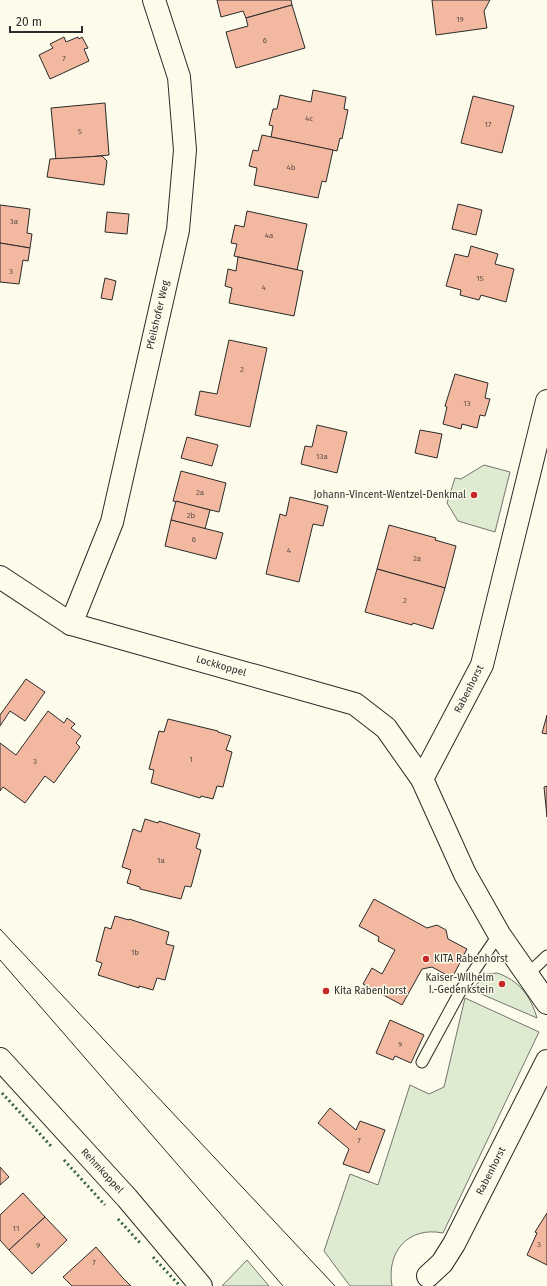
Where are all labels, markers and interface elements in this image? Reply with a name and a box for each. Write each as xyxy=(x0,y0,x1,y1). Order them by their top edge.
scale bar xyxy=(10,8,82,34)
text: 20 m xyxy=(16,15,42,29)
house number: 19 xyxy=(456,15,464,24)
house number: 6 xyxy=(263,36,267,45)
house number: 7 xyxy=(62,54,66,63)
house number: 4c xyxy=(305,114,313,123)
house number: 17 xyxy=(484,120,492,129)
house number: 5 xyxy=(78,127,82,136)
house number: 4b xyxy=(286,163,296,172)
house number: 3a xyxy=(10,217,18,226)
house number: 4a xyxy=(265,231,273,240)
house number: 3 xyxy=(9,267,13,276)
house number: 15 xyxy=(476,274,484,283)
street label: Pfeilshofer Weg xyxy=(144,278,172,351)
house number: 4 xyxy=(262,283,267,292)
house number: 2 xyxy=(240,365,244,374)
house number: 13 xyxy=(463,399,471,408)
house number: 13a xyxy=(316,452,328,461)
house number: 2a xyxy=(196,488,204,497)
place label: Johann-Vincent-Wentzel-Denkmal xyxy=(314,489,466,501)
marker: Johann-Vincent-Wentzel-Denkmal xyxy=(469,490,479,500)
house number: 2b xyxy=(187,511,196,520)
house number: 6 xyxy=(192,535,196,544)
house number: 4 xyxy=(287,546,292,555)
house number: 2a xyxy=(413,554,421,563)
house number: 2 xyxy=(403,596,407,605)
street label: Lockkoppel xyxy=(195,653,248,679)
street label: Rabenhorst xyxy=(452,663,486,715)
house number: 1 xyxy=(189,755,193,764)
house number: 3 xyxy=(33,757,37,766)
house number: 1a xyxy=(157,856,165,865)
house number: 1b xyxy=(131,948,139,957)
place label: KITA Rabenhorst xyxy=(434,953,509,965)
marker: KITA Rabenhorst xyxy=(421,954,431,964)
place label: Kaiser-Wilhelm I.-Gedenkstein xyxy=(425,972,494,996)
marker: Kaiser-Wilhelm I.-Gedenkstein xyxy=(497,979,507,989)
place label: Kita Rabenhorst xyxy=(334,985,407,997)
marker: Kita Rabenhorst xyxy=(321,986,331,996)
house number: 9 xyxy=(398,1040,402,1049)
house number: 7 xyxy=(357,1136,361,1145)
street label: Rabenhorst xyxy=(474,1145,508,1197)
street label: Rehmkoppel xyxy=(78,1146,126,1196)
house number: 11 xyxy=(13,1224,19,1233)
house number: 3 xyxy=(537,1240,541,1249)
house number: 9 xyxy=(36,1241,40,1250)
house number: 7 xyxy=(92,1258,96,1267)

